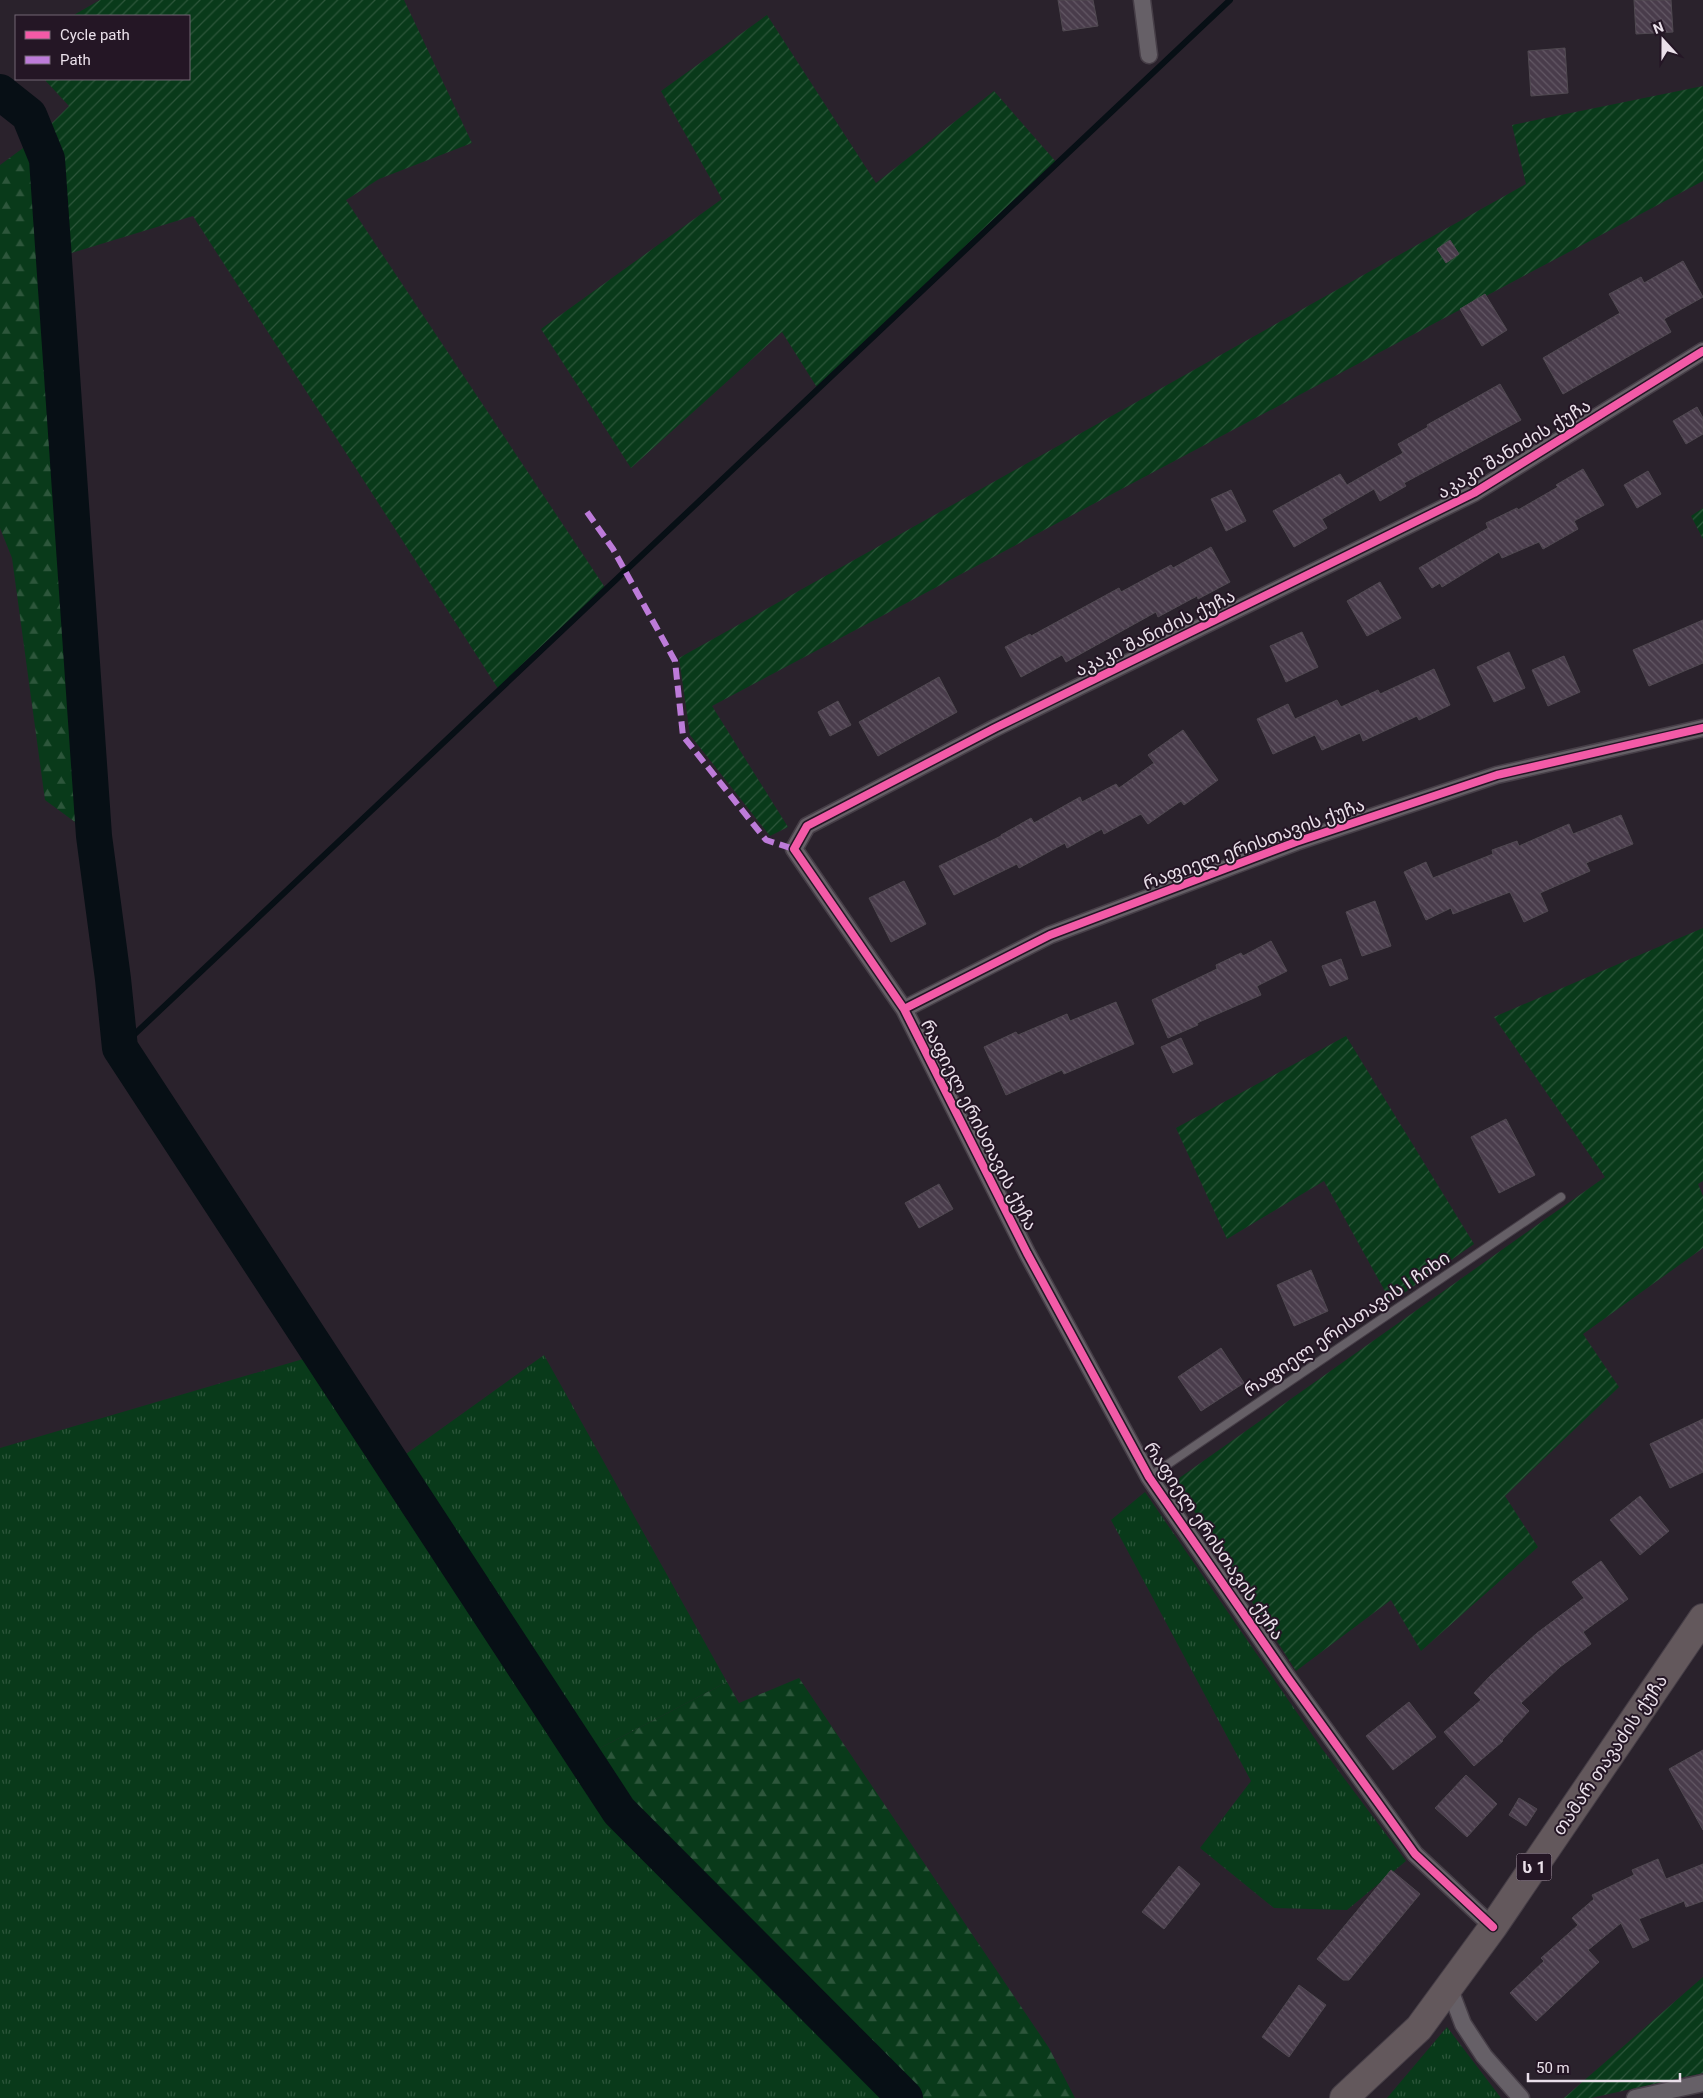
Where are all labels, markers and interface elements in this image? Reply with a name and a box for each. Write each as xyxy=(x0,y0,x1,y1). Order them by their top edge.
legend xyxy=(15,15,190,80)
north arrow xyxy=(1638,15,1688,65)
text: N xyxy=(1651,19,1666,37)
text: Cycle path xyxy=(60,26,130,44)
text: Path xyxy=(60,51,91,69)
street label: აკაკი შანიძის ქუჩა xyxy=(1433,394,1595,504)
street label: აკაკი შანიძის ქუჩა xyxy=(1071,585,1239,681)
street label: რაფიელ ერისთავის ქუჩა xyxy=(1140,794,1368,894)
street label: რაფიელ ერისთავის ქუჩა xyxy=(916,1016,1042,1234)
street label: რაფიელ ერისთავის I ჩიხი xyxy=(1240,1247,1454,1401)
street label: რაფიელ ერისთავის ქუჩა xyxy=(1139,1438,1289,1644)
street label: თამარ თავაძის ქუჩა xyxy=(1548,1670,1672,1840)
road number: ს 1 xyxy=(1516,1854,1552,1880)
scale bar xyxy=(1528,2050,1680,2082)
text: 50 m xyxy=(1536,2059,1570,2077)

